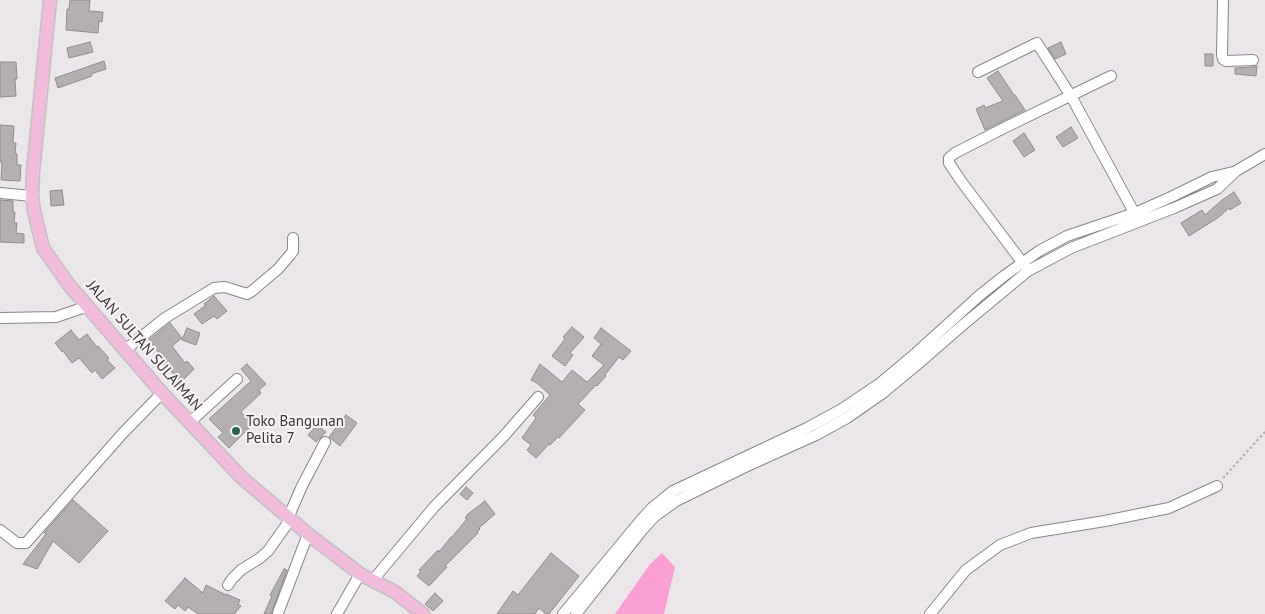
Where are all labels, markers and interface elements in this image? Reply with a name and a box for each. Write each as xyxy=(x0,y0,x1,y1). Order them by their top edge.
street label: JALAN SULTAN SULAIMAN xyxy=(82,277,206,415)
place label: Toko Bangunan Pelita 7 xyxy=(246,413,344,448)
marker: Toko Bangunan Pelita 7 xyxy=(230,425,242,437)

